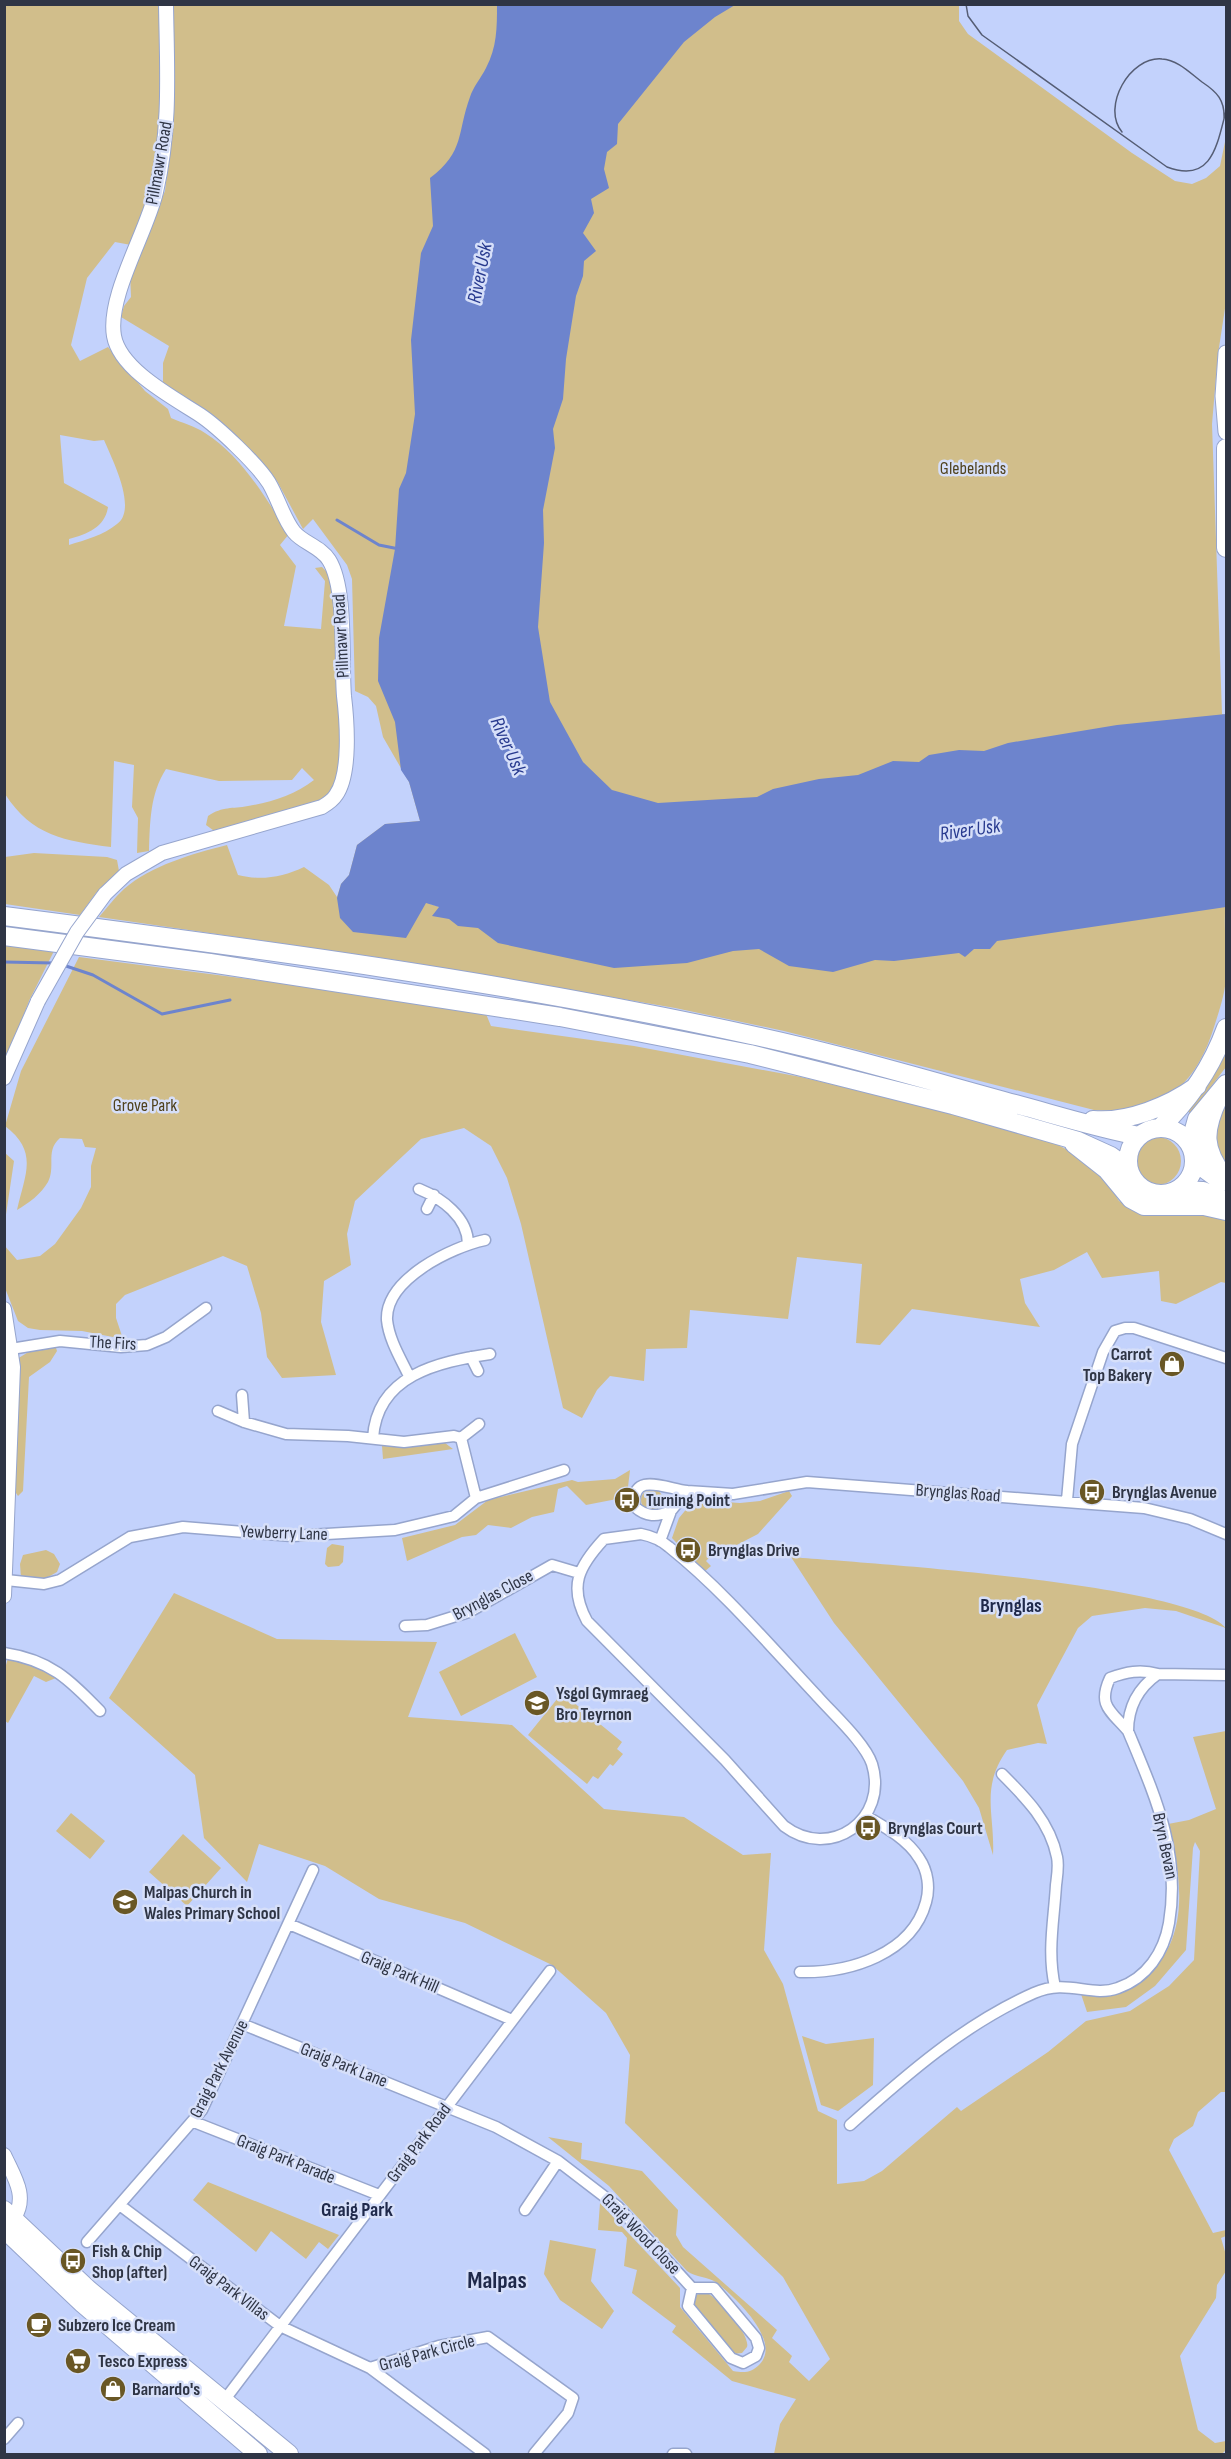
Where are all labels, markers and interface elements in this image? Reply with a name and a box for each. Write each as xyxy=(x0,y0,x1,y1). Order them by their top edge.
street label: Pillmawr Road xyxy=(141,120,177,206)
water label: River Usk xyxy=(462,240,498,305)
park label: Glebelands xyxy=(940,458,1006,479)
street label: Pillmawr Road xyxy=(328,593,354,679)
water label: River Usk xyxy=(485,713,532,779)
water label: River Usk xyxy=(938,814,1002,846)
park label: Grove Park xyxy=(113,1095,177,1116)
street label: The Firs xyxy=(89,1331,137,1355)
place label: Carrot Top Bakery xyxy=(1083,1344,1153,1386)
shop icon: Carrot Top Bakery xyxy=(1157,1349,1187,1379)
bus stop icon: Brynglas Avenue xyxy=(1077,1477,1107,1507)
street label: Brynglas Road xyxy=(915,1480,1001,1506)
place label: Brynglas Avenue xyxy=(1112,1482,1217,1503)
bus stop icon: Turning Point xyxy=(612,1485,642,1515)
place label: Turning Point xyxy=(646,1490,730,1511)
street label: Yewberry Lane xyxy=(240,1521,328,1545)
bus stop icon: Brynglas Drive xyxy=(673,1535,703,1565)
place label: Brynglas Drive xyxy=(708,1540,800,1561)
street label: Brynglas Close xyxy=(449,1565,537,1625)
district label: Brynglas xyxy=(980,1594,1042,1618)
place label: Ysgol Gymraeg Bro Teyrnon xyxy=(556,1683,649,1725)
school or university icon: Ysgol Gymraeg Bro Teyrnon xyxy=(522,1688,552,1718)
street label: Bryn Bevan xyxy=(1148,1811,1182,1881)
bus stop icon: Brynglas Court xyxy=(853,1813,883,1843)
place label: Brynglas Court xyxy=(888,1818,983,1839)
place label: Malpas Church in Wales Primary School xyxy=(144,1882,280,1924)
school or university icon: Malpas Church in Wales Primary School xyxy=(110,1887,140,1917)
street label: Graig Park Hill xyxy=(358,1946,442,1998)
street label: Graig Park Avenue xyxy=(185,2016,253,2122)
street label: Graig Park Lane xyxy=(297,2038,391,2092)
street label: Graig Park Road xyxy=(383,2099,455,2187)
street label: Graig Park Parade xyxy=(234,2130,338,2188)
street label: Graig Wood Close xyxy=(597,2189,685,2279)
district label: Graig Park xyxy=(321,2198,393,2222)
place label: Fish & Chip Shop (after) xyxy=(92,2241,167,2283)
bus stop icon: Fish & Chip Shop (after) xyxy=(58,2246,88,2276)
street label: Graig Park Villas xyxy=(185,2251,273,2325)
district label: Malpas xyxy=(467,2266,527,2295)
cafe icon: Subzero Ice Cream xyxy=(24,2310,54,2340)
place label: Subzero Ice Cream xyxy=(58,2315,176,2336)
street label: Graig Park Circle xyxy=(377,2330,477,2376)
supermarket icon: Tesco Express xyxy=(63,2346,93,2376)
place label: Tesco Express xyxy=(98,2351,187,2372)
shop icon: Barnardo's xyxy=(98,2374,128,2404)
place label: Barnardo's xyxy=(132,2379,200,2400)

